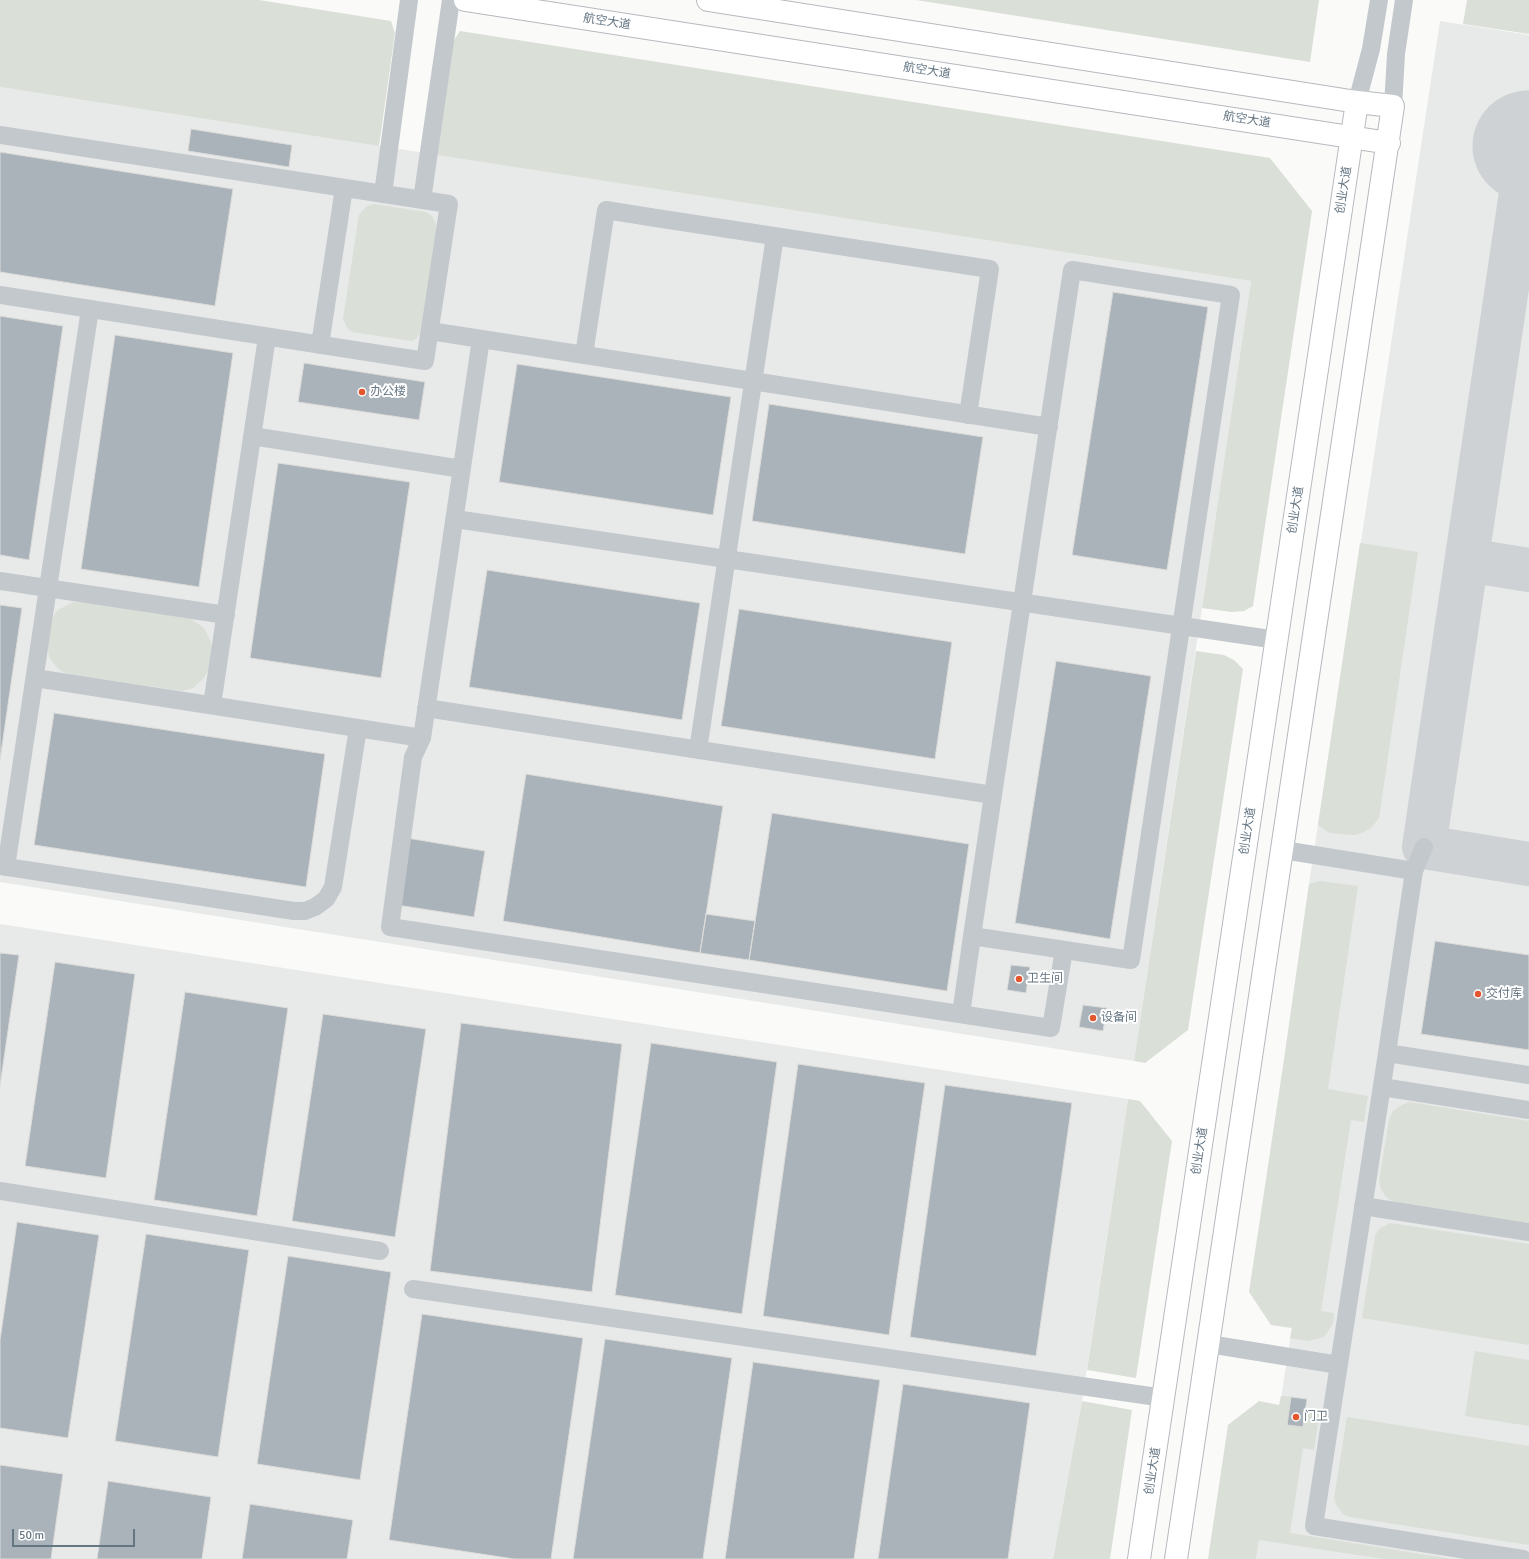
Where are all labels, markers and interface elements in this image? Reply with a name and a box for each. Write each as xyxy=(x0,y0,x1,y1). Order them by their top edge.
street label: 航空大道 xyxy=(582,11,632,33)
street label: 航空大道 xyxy=(902,60,952,82)
street label: 航空大道 xyxy=(1222,109,1272,131)
street label: 创业大道 xyxy=(1333,165,1355,215)
place label: 办公楼 xyxy=(370,385,406,399)
marker: 办公楼 xyxy=(357,387,367,397)
street label: 创业大道 xyxy=(1285,485,1307,535)
street label: 创业大道 xyxy=(1237,806,1259,856)
place label: 卫生间 xyxy=(1027,972,1063,986)
marker: 卫生间 xyxy=(1014,974,1024,984)
place label: 交付库 xyxy=(1486,987,1522,1001)
marker: 交付库 xyxy=(1473,989,1483,999)
place label: 设备间 xyxy=(1101,1011,1137,1025)
marker: 设备间 xyxy=(1088,1013,1098,1023)
street label: 创业大道 xyxy=(1189,1126,1211,1176)
place label: 门卫 xyxy=(1304,1410,1328,1424)
marker: 门卫 xyxy=(1291,1412,1301,1422)
street label: 创业大道 xyxy=(1142,1446,1164,1496)
scale bar xyxy=(14,1521,137,1547)
text: 50 m xyxy=(19,1528,44,1543)

